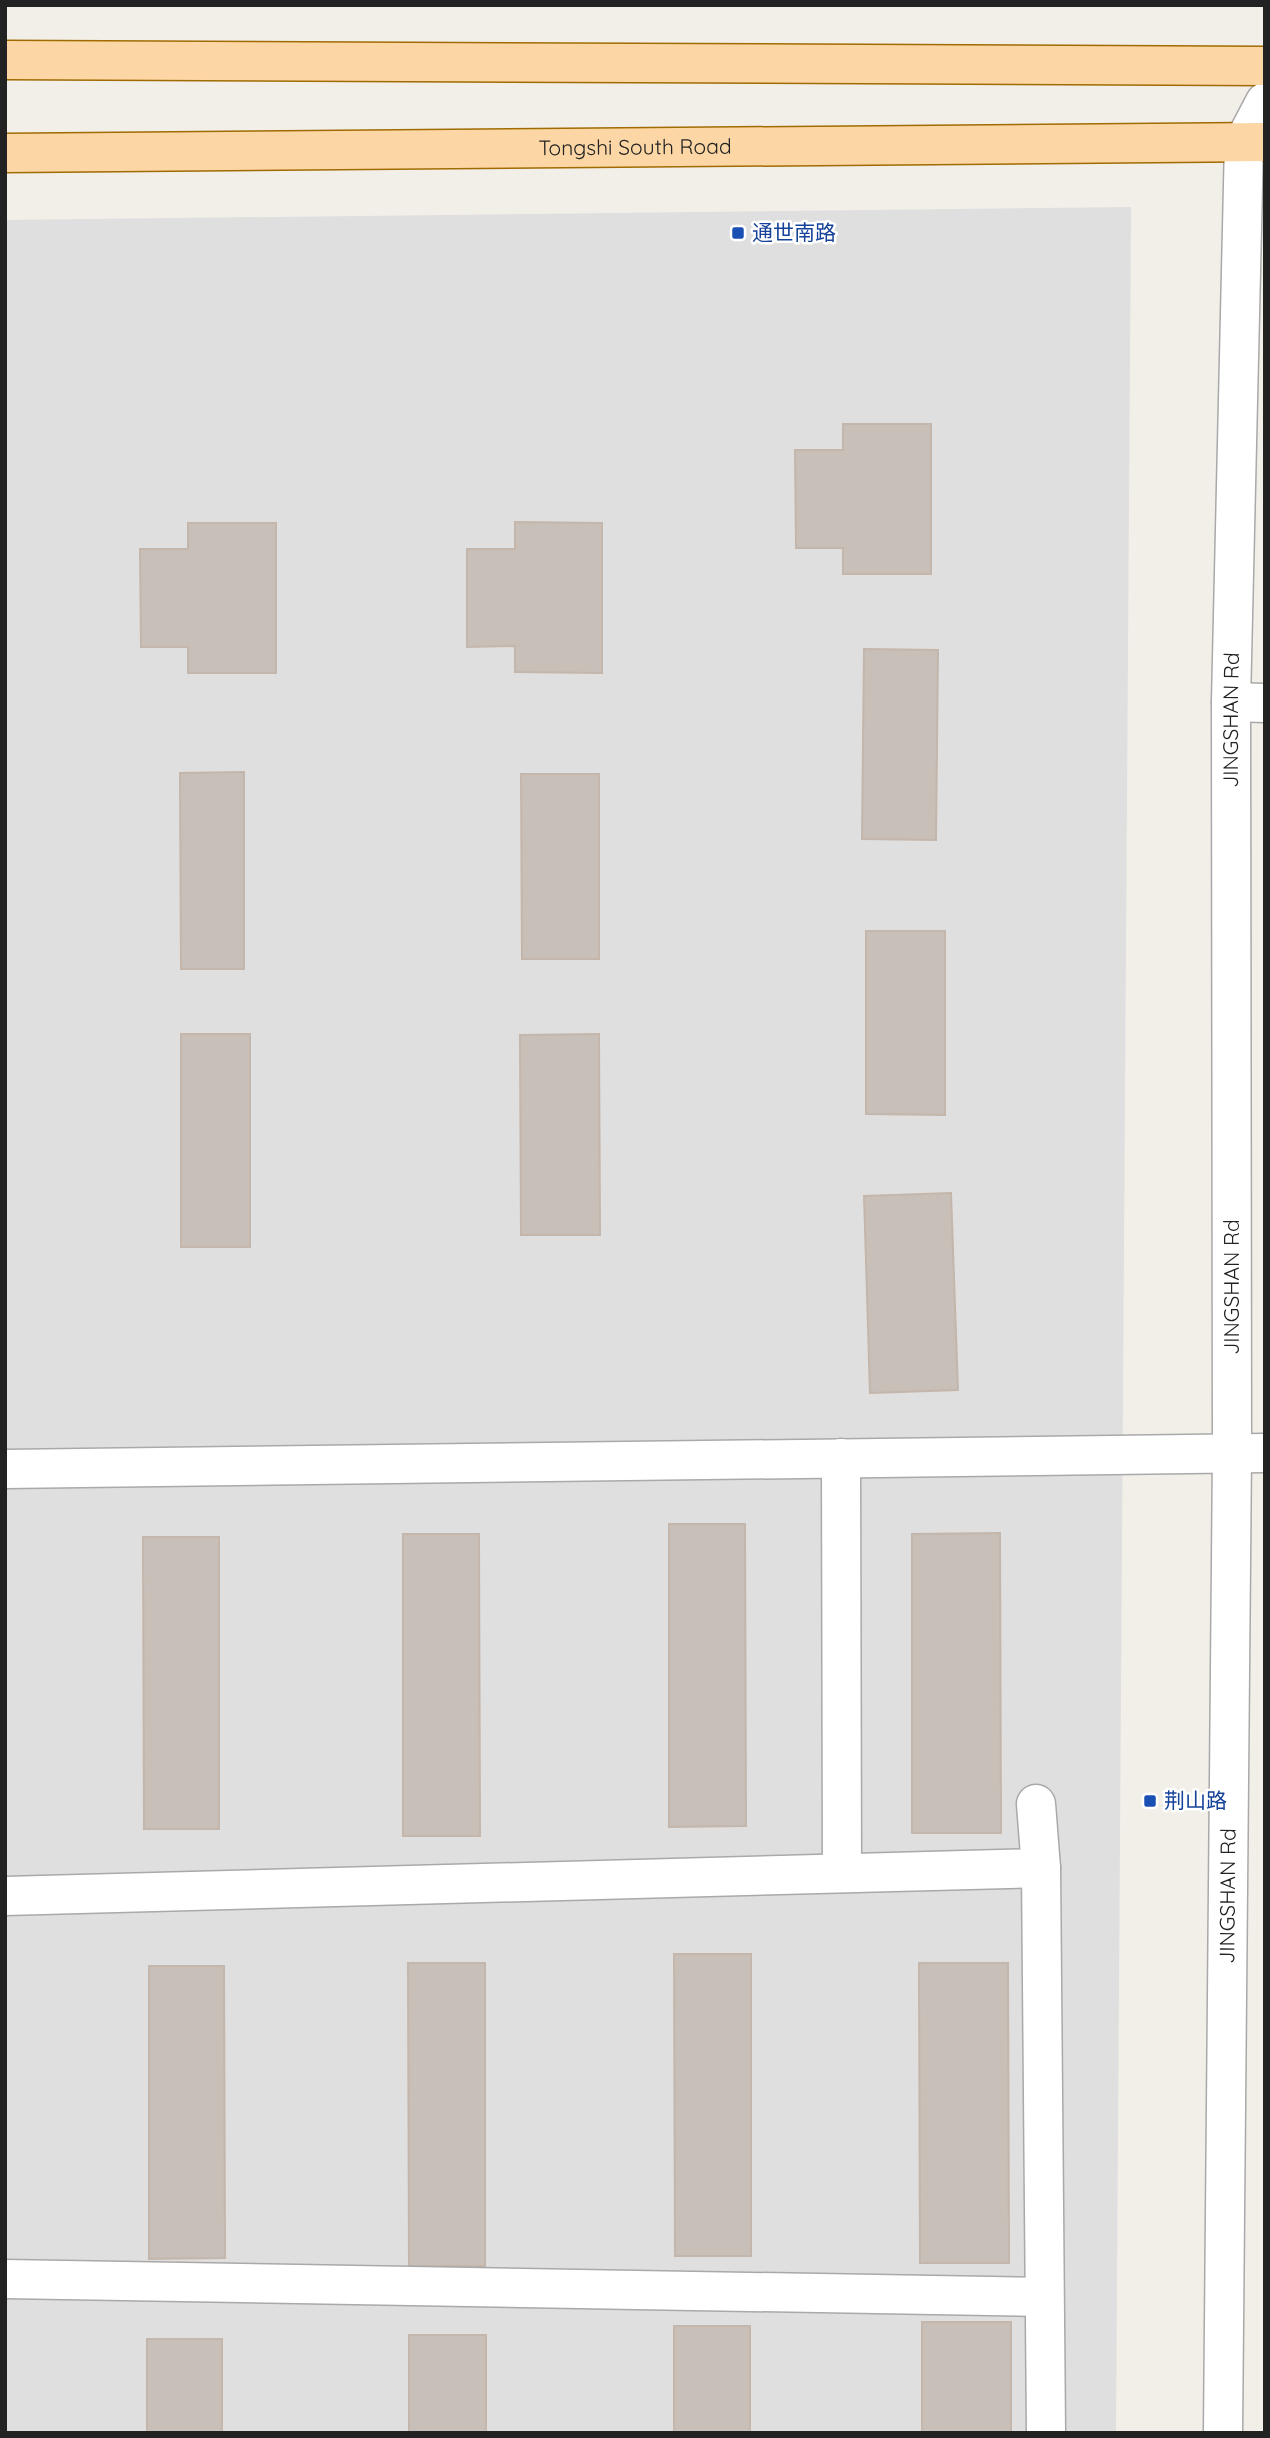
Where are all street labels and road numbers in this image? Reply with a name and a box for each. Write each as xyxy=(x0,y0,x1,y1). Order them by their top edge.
street label: Tongshi South Road xyxy=(538,133,732,160)
street label: JINGSHAN Rd xyxy=(1217,652,1244,788)
street label: JINGSHAN Rd xyxy=(1218,1219,1244,1355)
street label: JINGSHAN Rd xyxy=(1213,1828,1241,1964)

